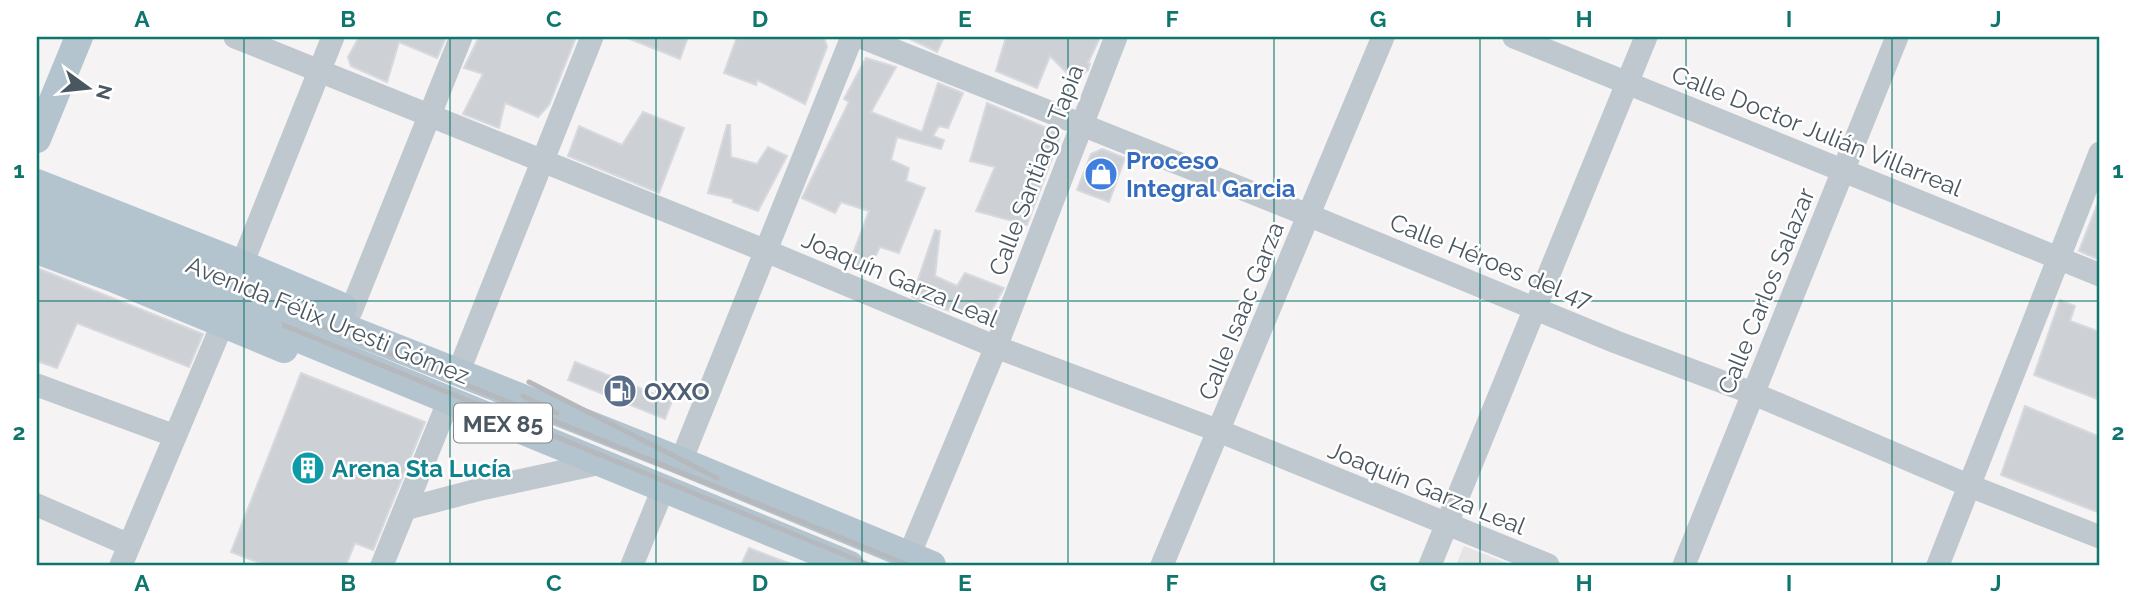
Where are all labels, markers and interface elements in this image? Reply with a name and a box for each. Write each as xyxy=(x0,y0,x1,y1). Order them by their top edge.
text: A xyxy=(134,5,150,32)
text: B xyxy=(340,5,356,32)
text: C xyxy=(546,5,562,32)
text: D xyxy=(752,5,768,32)
text: E xyxy=(958,5,972,32)
text: F xyxy=(1165,5,1179,32)
text: G xyxy=(1370,5,1386,32)
text: H xyxy=(1575,5,1593,32)
text: I xyxy=(1786,5,1792,32)
text: J xyxy=(1990,5,2002,32)
north arrow xyxy=(52,52,122,122)
street label: Calle Doctor Julián Villarreal xyxy=(1668,59,1967,203)
street label: Calle Santiago Tapia xyxy=(982,60,1090,280)
text: N xyxy=(92,83,117,102)
place label: Proceso Integral Garcia xyxy=(1126,146,1296,203)
shop icon: Proceso Integral Garcia xyxy=(1082,155,1120,193)
text: 1 xyxy=(13,156,25,183)
text: 1 xyxy=(2112,156,2124,183)
street label: Calle Carlos Salazar xyxy=(1711,183,1821,398)
street label: Calle Héroes del 47 xyxy=(1386,207,1596,315)
street label: Calle Isaac Garza xyxy=(1192,218,1290,404)
street label: Joaquín Garza Leal xyxy=(798,225,1003,334)
street label: Avenida Félix Uresti Gómez xyxy=(182,250,474,390)
fuel station icon: OXXO xyxy=(601,372,639,410)
place label: OXXO xyxy=(644,377,710,406)
road number: MEX 85 xyxy=(454,404,552,442)
text: 2 xyxy=(13,418,25,445)
text: 2 xyxy=(2112,418,2124,445)
street label: Joaquín Garza Leal xyxy=(1324,435,1530,541)
building icon: Arena Sta Lucía xyxy=(289,449,327,487)
place label: Arena Sta Lucía xyxy=(332,454,511,483)
text: A xyxy=(134,569,150,596)
text: B xyxy=(340,569,356,596)
text: C xyxy=(546,569,562,596)
text: D xyxy=(752,569,768,596)
text: E xyxy=(958,569,972,596)
text: F xyxy=(1165,569,1179,596)
text: G xyxy=(1370,569,1386,596)
text: H xyxy=(1575,569,1593,596)
text: I xyxy=(1786,569,1792,596)
text: J xyxy=(1990,569,2002,596)

